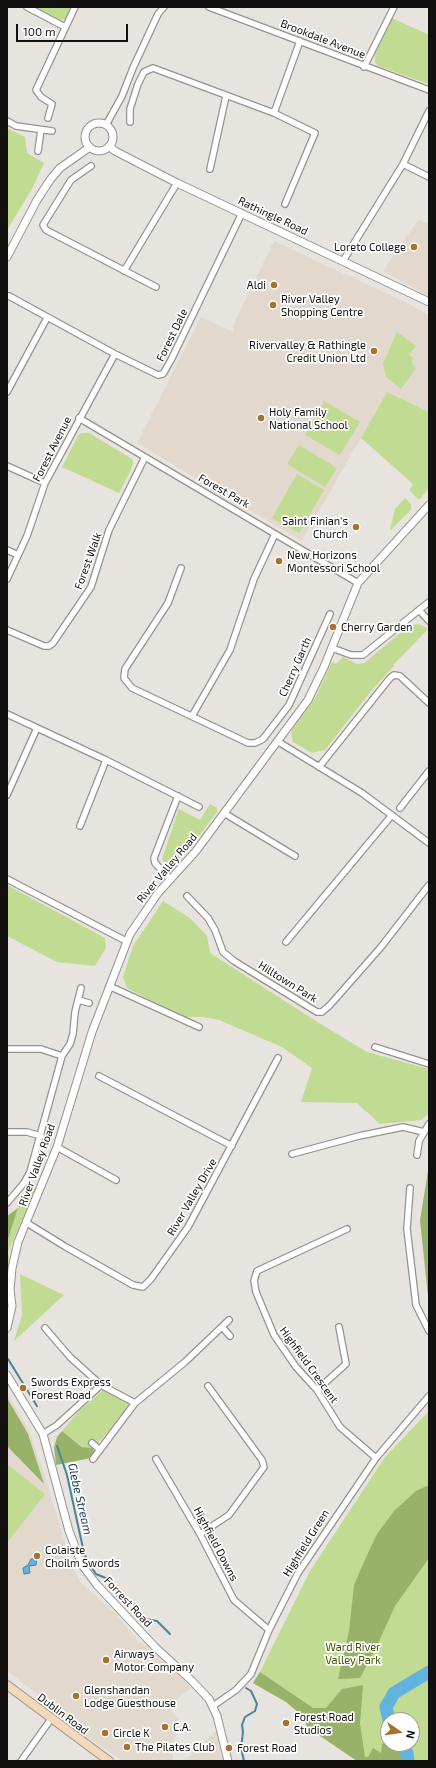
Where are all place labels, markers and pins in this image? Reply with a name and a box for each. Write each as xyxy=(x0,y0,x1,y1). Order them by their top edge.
place label: Loreto College xyxy=(334,240,406,254)
marker: Loreto College xyxy=(409,242,419,252)
place label: Aldi xyxy=(247,278,266,292)
marker: Aldi xyxy=(269,280,279,290)
place label: River Valley Shopping Centre xyxy=(281,292,363,318)
marker: River Valley Shopping Centre xyxy=(268,300,278,310)
place label: Rivervalley & Rathingle Credit Union Ltd xyxy=(249,338,366,364)
marker: Rivervalley & Rathingle Credit Union Ltd xyxy=(369,346,379,356)
place label: Holy Family National School xyxy=(269,405,348,431)
marker: Holy Family National School xyxy=(256,413,266,423)
place label: Saint Finian's Church xyxy=(282,514,348,540)
marker: Saint Finian's Church xyxy=(351,522,361,532)
place label: New Horizons Montessori School xyxy=(287,548,380,574)
marker: New Horizons Montessori School xyxy=(274,556,284,566)
place label: Cherry Garden xyxy=(341,620,413,634)
marker: Cherry Garden xyxy=(328,622,338,632)
place label: Swords Express Forest Road xyxy=(31,1375,111,1401)
marker: Swords Express Forest Road xyxy=(18,1383,28,1393)
place label: Colaiste Choilm Swords xyxy=(45,1543,120,1569)
marker: Colaiste Choilm Swords xyxy=(32,1551,42,1561)
place label: Airways Motor Company xyxy=(114,1647,194,1673)
marker: Airways Motor Company xyxy=(101,1655,111,1665)
place label: Glenshandan Lodge Guesthouse xyxy=(84,1683,176,1709)
marker: Glenshandan Lodge Guesthouse xyxy=(71,1691,81,1701)
place label: Forest Road Studios xyxy=(294,1710,354,1736)
marker: Forest Road Studios xyxy=(281,1718,291,1728)
place label: C.A. xyxy=(173,1720,191,1734)
marker: C.A. xyxy=(160,1722,170,1732)
place label: Circle K xyxy=(113,1726,150,1740)
marker: Circle K xyxy=(100,1728,110,1738)
place label: The Pilates Club xyxy=(135,1740,215,1754)
place label: Forest Road xyxy=(237,1741,297,1755)
marker: The Pilates Club xyxy=(122,1742,132,1752)
marker: Forest Road xyxy=(224,1743,234,1753)

